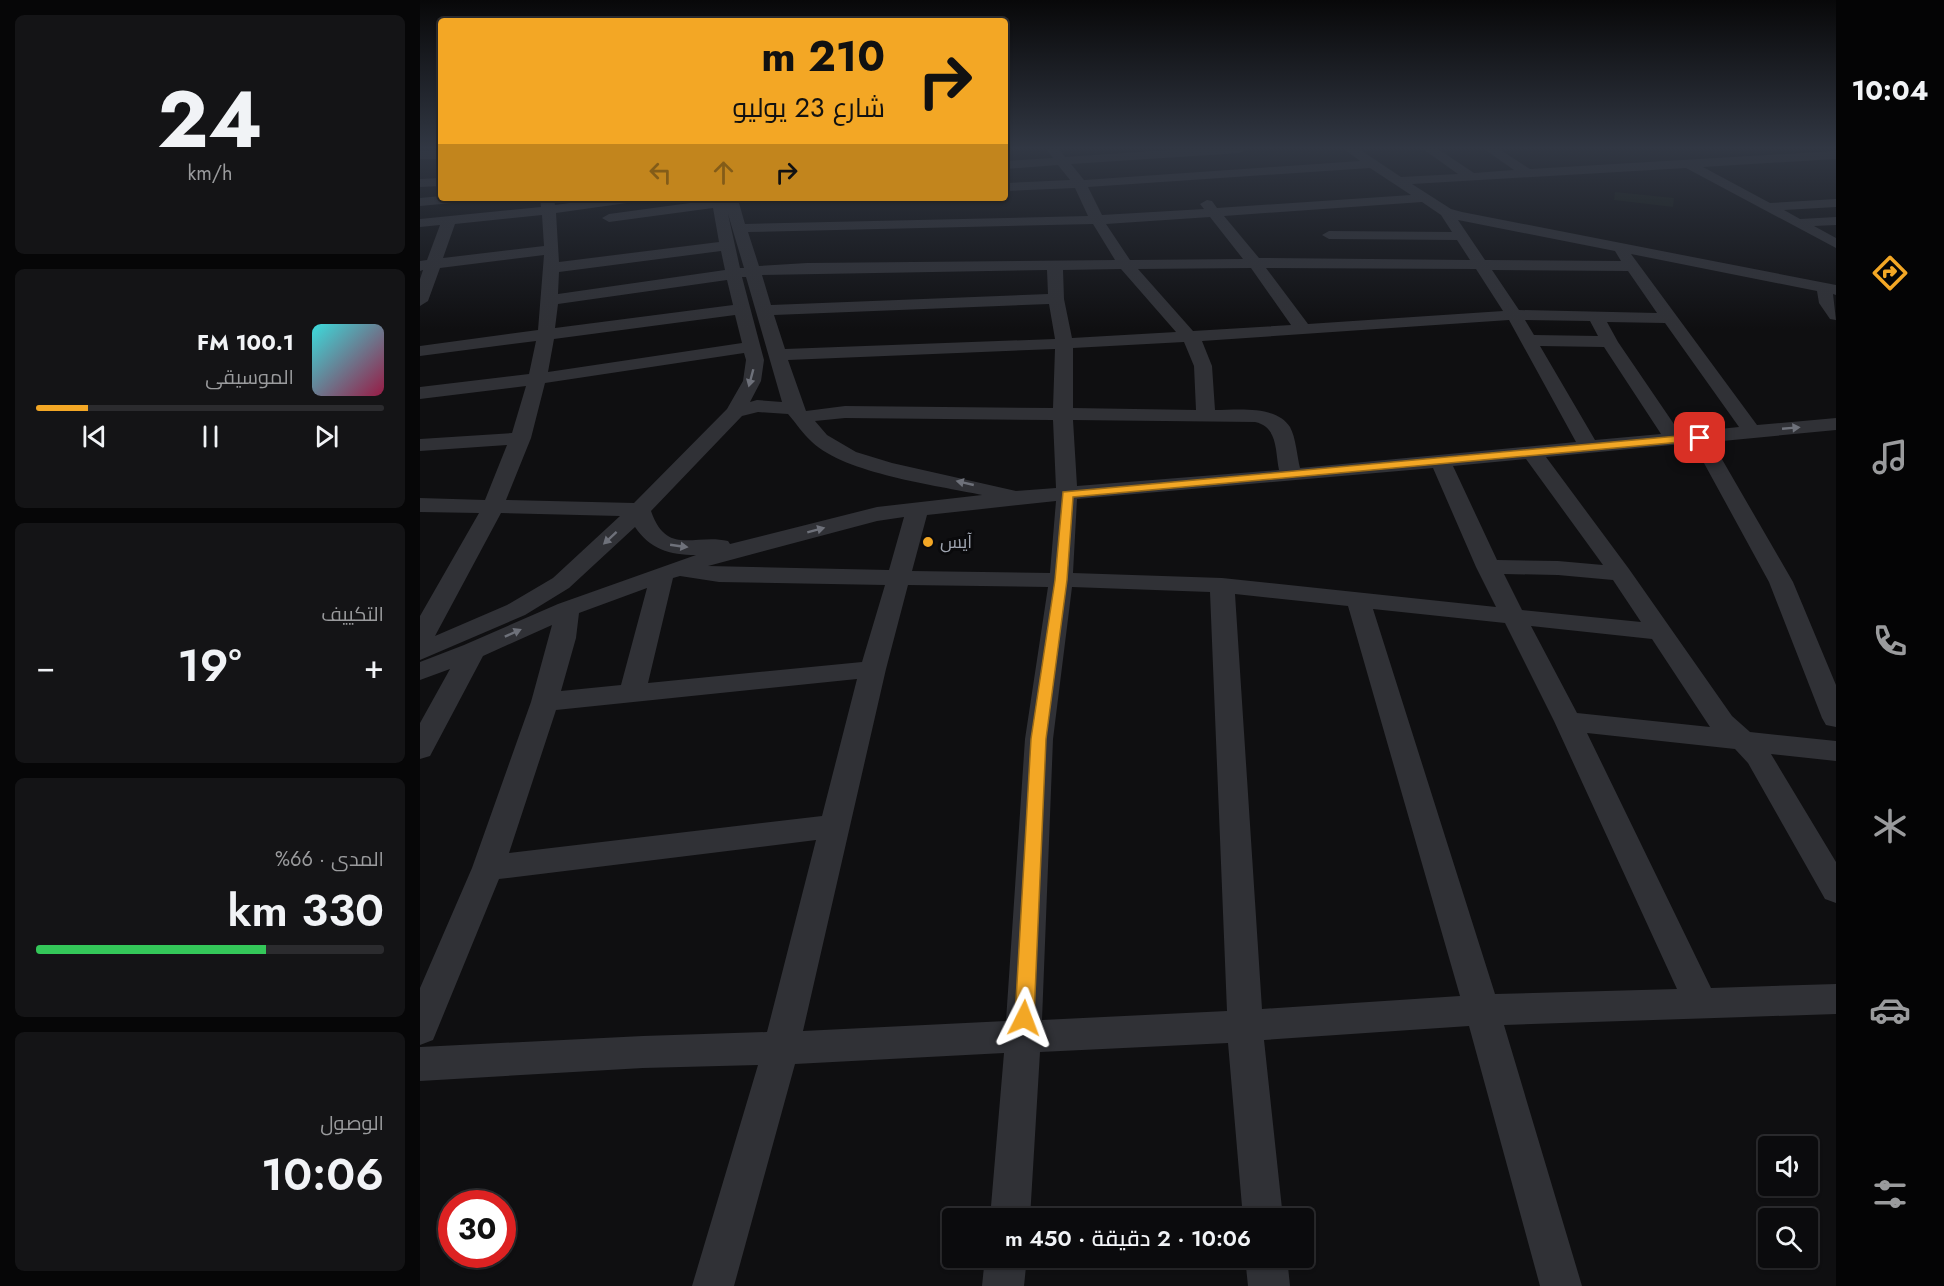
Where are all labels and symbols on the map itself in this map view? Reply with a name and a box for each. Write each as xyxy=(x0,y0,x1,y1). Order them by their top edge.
one-way arrow xyxy=(746,369,756,387)
pin xyxy=(1674,412,1725,463)
one-way arrow xyxy=(1781,423,1800,433)
one-way arrow xyxy=(955,478,974,487)
one-way arrow xyxy=(808,525,826,534)
place label: آيس xyxy=(940,529,972,555)
one-way arrow xyxy=(603,531,618,544)
marker: آيس xyxy=(921,535,935,549)
one-way arrow xyxy=(669,542,688,551)
one-way arrow xyxy=(504,628,522,637)
position arrow xyxy=(992,986,1056,1050)
speed limit sign: 30 xyxy=(438,1190,516,1268)

